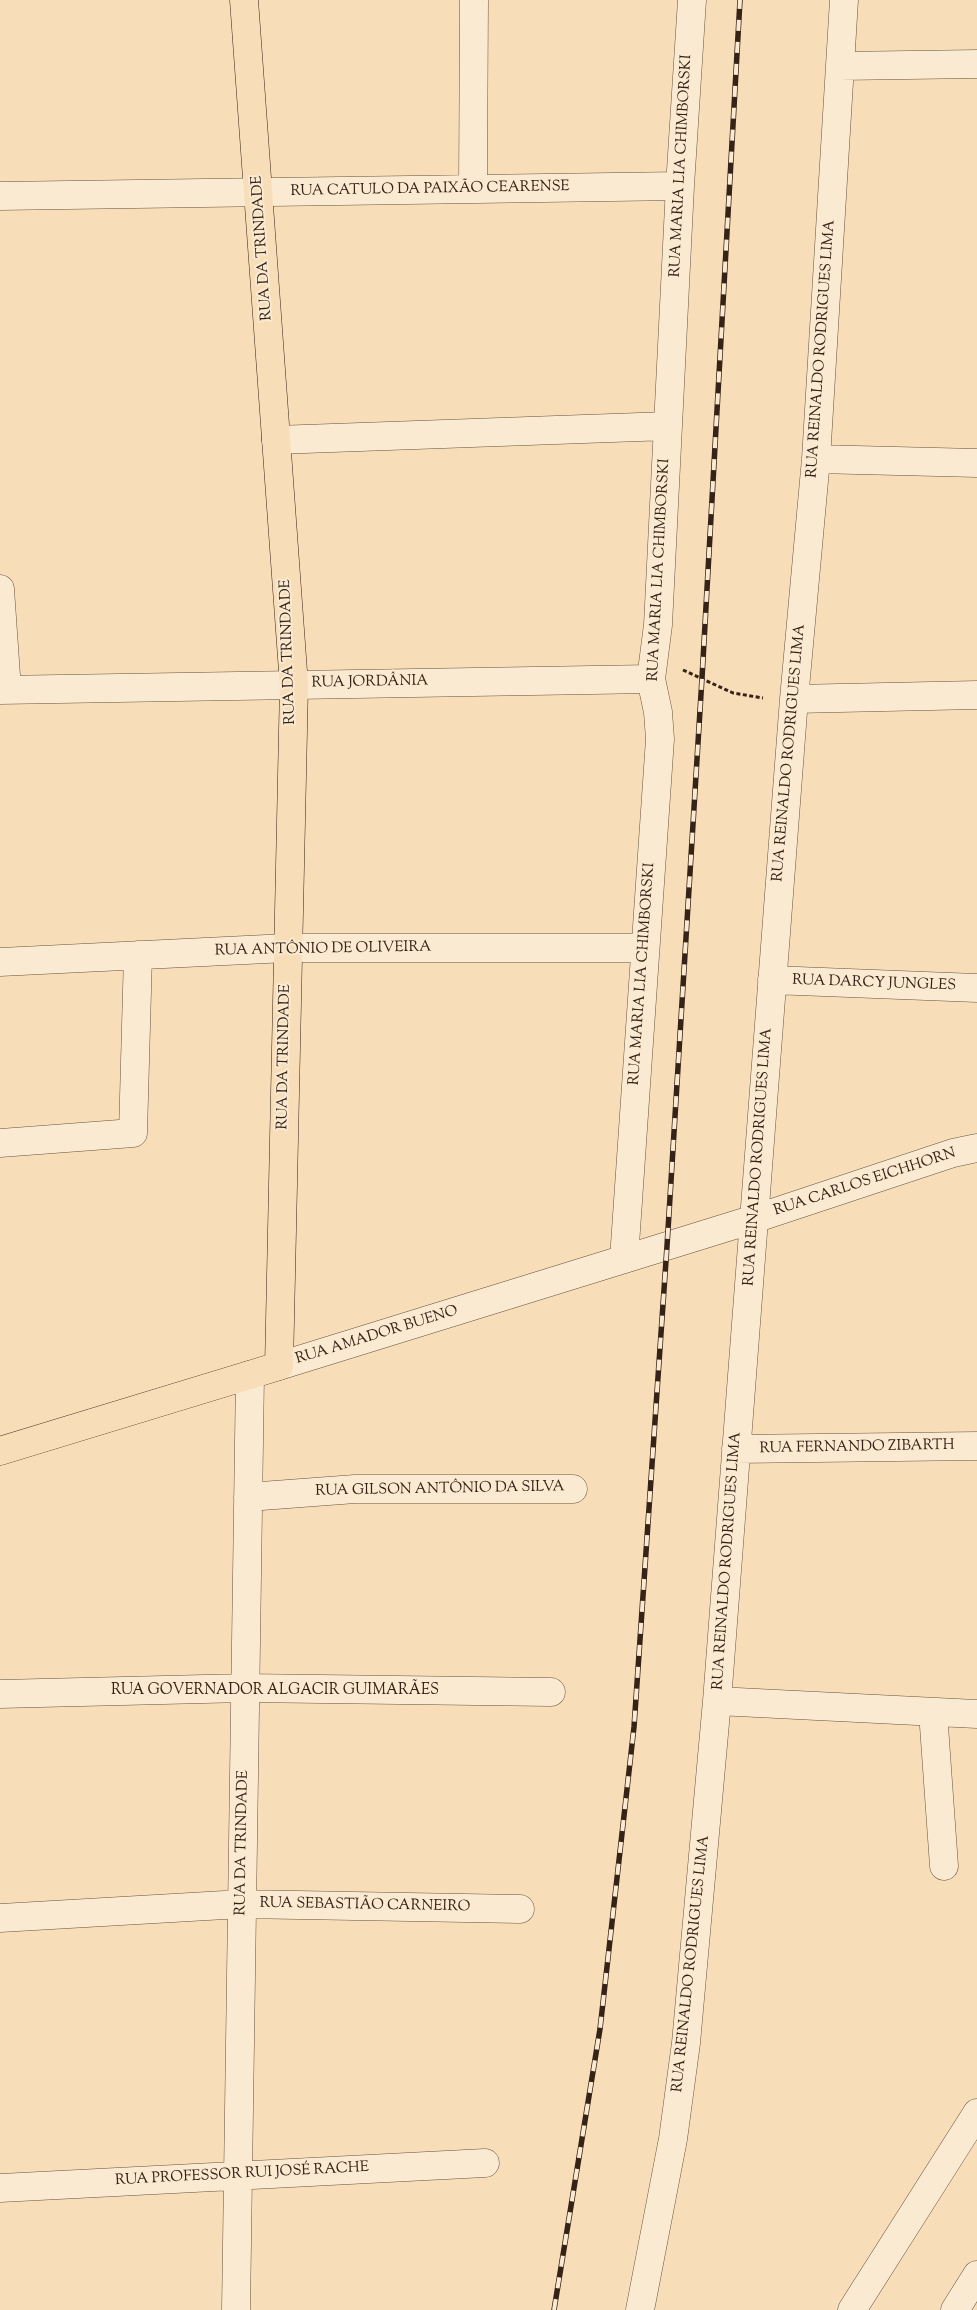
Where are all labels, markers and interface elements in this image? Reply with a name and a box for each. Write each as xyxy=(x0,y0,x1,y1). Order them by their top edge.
street label: RUA MARIA LIA CHIMBORSKI xyxy=(667,54,697,278)
street label: RUA DA TRINDADE xyxy=(249,175,277,321)
street label: RUA CATULO DA PAIXÃO CEARENSE xyxy=(290,179,570,201)
street label: RUA REINALDO RODRIGUES LIMA xyxy=(804,219,840,479)
street label: RUA MARIA LIA CHIMBORSKI xyxy=(645,458,675,682)
street label: RUA DA TRINDADE xyxy=(277,579,301,725)
street label: RUA REINALDO RODRIGUES LIMA xyxy=(770,623,810,883)
street label: RUA JORDÂNIA xyxy=(311,673,429,693)
street label: RUA MARIA LIA CHIMBORSKI xyxy=(626,862,660,1086)
street label: RUA ANTÔNIO DE OLIVEIRA xyxy=(215,939,431,961)
street label: RUA DARCY JUNGLES xyxy=(792,972,956,996)
street label: RUA DA TRINDADE xyxy=(275,984,295,1130)
street label: RUA REINALDO RODRIGUES LIMA xyxy=(741,1027,777,1287)
street label: RUA CARLOS EICHHORN xyxy=(772,1145,958,1221)
street label: RUA AMADOR BUENO xyxy=(294,1303,460,1369)
street label: RUA REINALDO RODRIGUES LIMA xyxy=(710,1431,746,1691)
street label: RUA FERNANDO ZIBARTH xyxy=(759,1437,955,1459)
street label: RUA GILSON ANTÔNIO DA SILVA xyxy=(315,1479,565,1501)
street label: RUA GOVERNADOR ALGACIR GUIMARÃES xyxy=(111,1682,439,1700)
street label: RUA DA TRINDADE xyxy=(233,1770,253,1916)
street label: RUA REINALDO RODRIGUES LIMA xyxy=(670,1834,714,2094)
street label: RUA SEBASTIÃO CARNEIRO xyxy=(259,1895,471,1917)
street label: RUA PROFESSOR RUI JOSÉ RACHE xyxy=(115,2159,369,2191)

